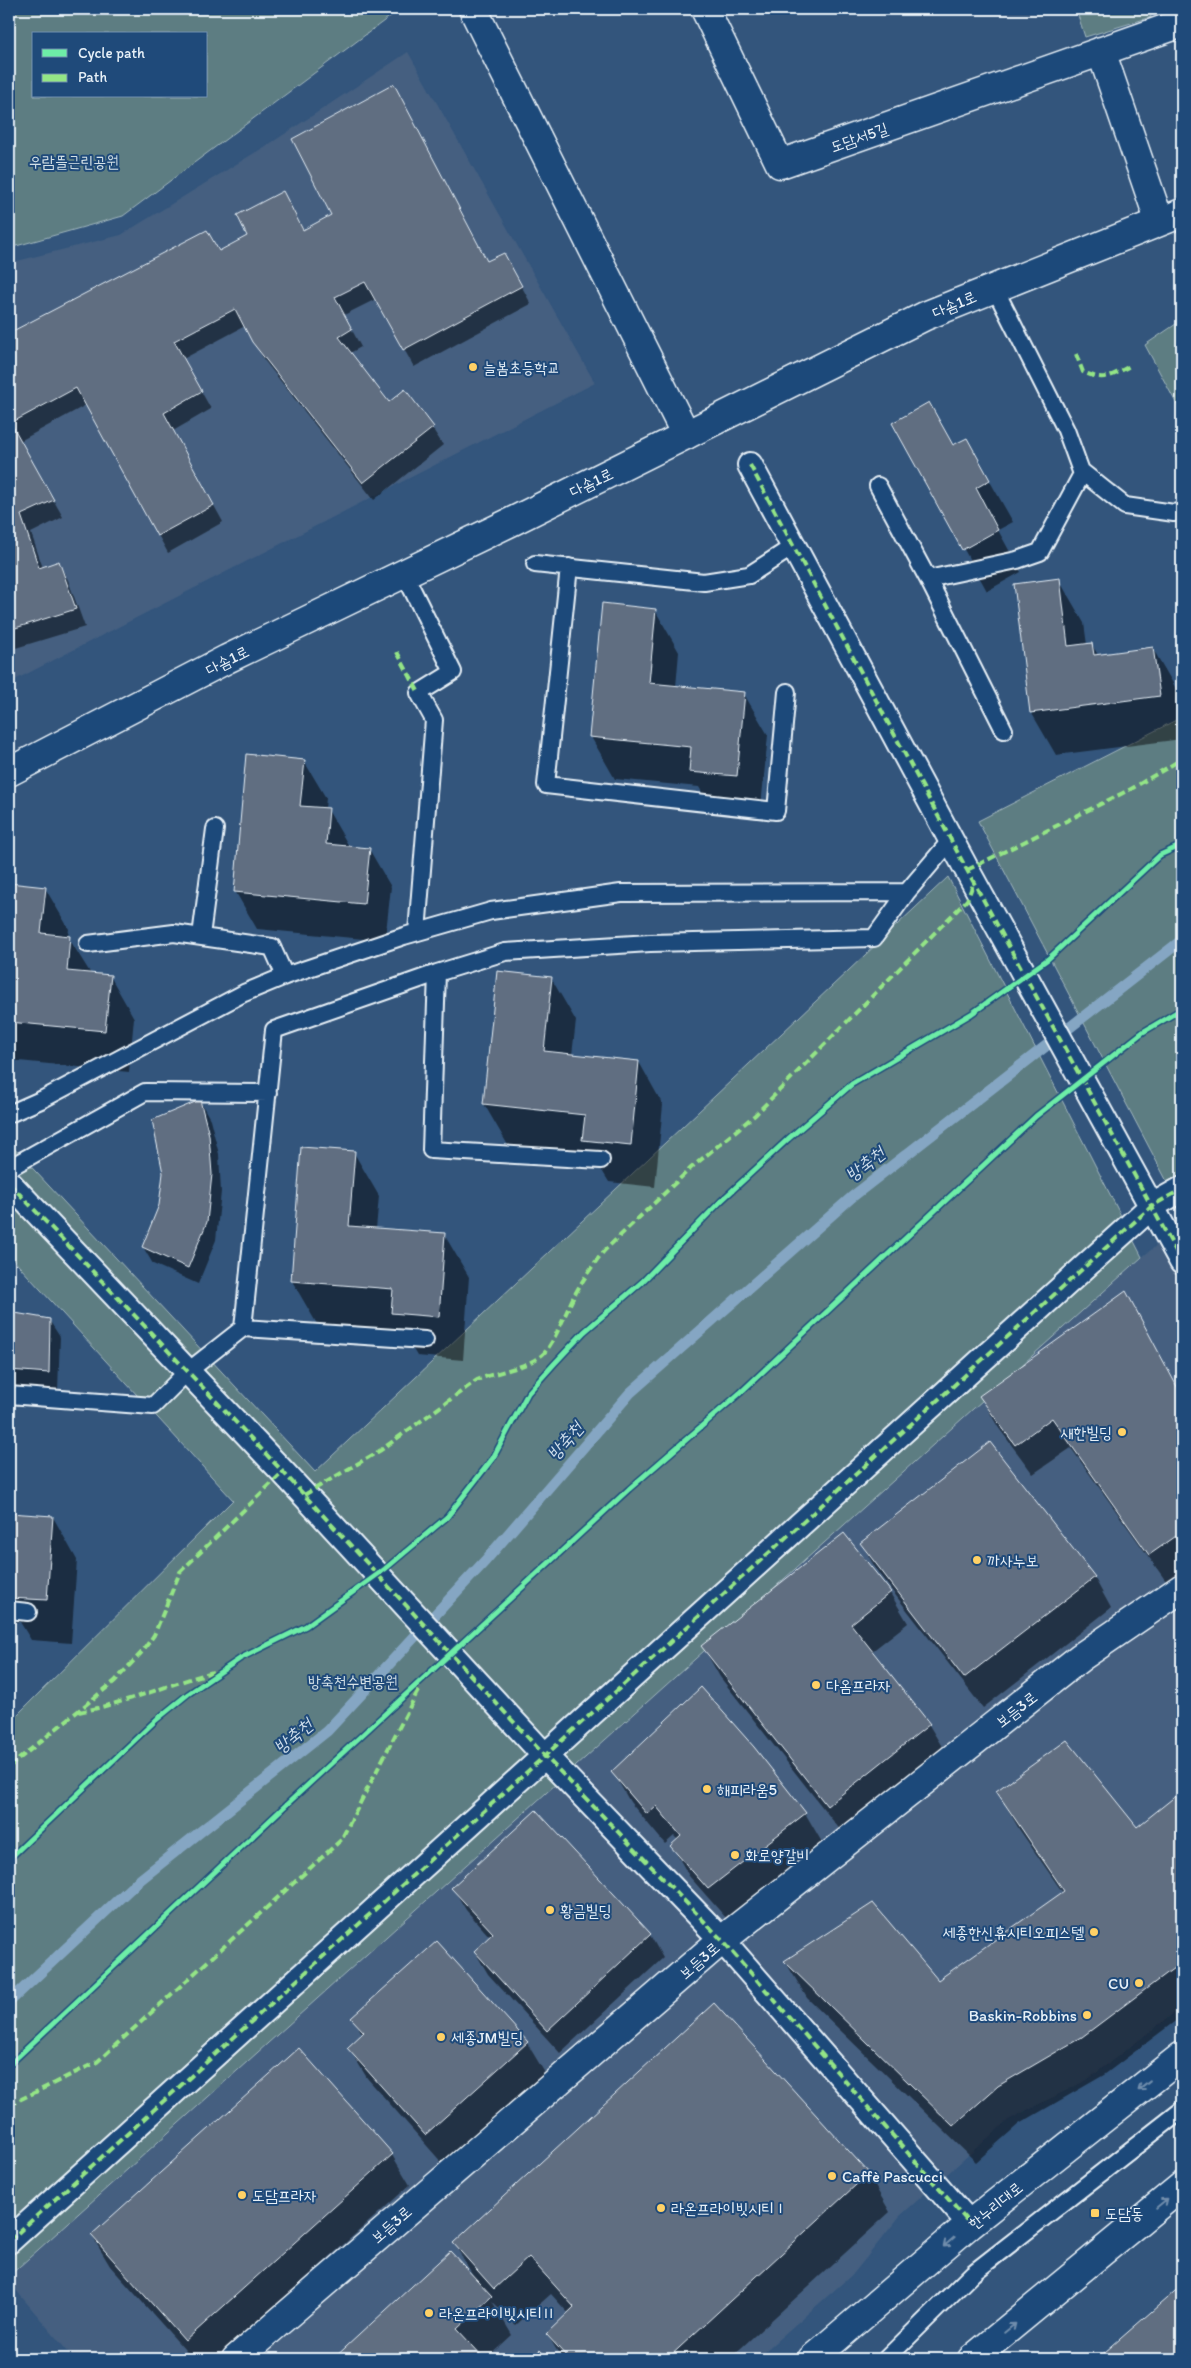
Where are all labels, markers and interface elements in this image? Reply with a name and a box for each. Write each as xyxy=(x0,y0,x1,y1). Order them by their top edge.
legend xyxy=(32,32,208,98)
text: Cycle path xyxy=(78,44,145,62)
text: Path xyxy=(78,68,107,86)
street label: 도담서5길 xyxy=(828,119,891,156)
park label: 우람뜰근린공원 xyxy=(29,152,119,171)
street label: 다솜1로 xyxy=(929,287,979,322)
place label: 늘봄초등학교 xyxy=(483,358,560,377)
marker: 늘봄초등학교 xyxy=(467,361,479,373)
street label: 다솜1로 xyxy=(566,464,616,501)
street label: 다솜1로 xyxy=(202,642,252,679)
water label: 방축천 xyxy=(841,1141,890,1186)
water label: 방축천 xyxy=(542,1416,589,1465)
place label: 새한빌딩 xyxy=(1061,1423,1112,1442)
marker: 새한빌딩 xyxy=(1116,1426,1128,1438)
place label: 까사누보 xyxy=(987,1551,1039,1570)
marker: 까사누보 xyxy=(971,1554,983,1566)
park label: 방축천수변공원 xyxy=(308,1672,398,1691)
place label: 다옴프라자 xyxy=(826,1676,891,1695)
marker: 다옴프라자 xyxy=(810,1679,822,1691)
street label: 보듬3로 xyxy=(992,1687,1041,1731)
water label: 방축천 xyxy=(269,1713,318,1758)
place label: 해피라움5 xyxy=(717,1780,777,1799)
marker: 해피라움5 xyxy=(701,1783,713,1795)
place label: 화로양갈비 xyxy=(745,1846,809,1865)
marker: 화로양갈비 xyxy=(729,1849,741,1861)
place label: 황금빌딩 xyxy=(560,1901,612,1920)
marker: 황금빌딩 xyxy=(544,1904,556,1916)
place label: 세종한신휴시티오피스텔 xyxy=(942,1923,1084,1942)
marker: 세종한신휴시티오피스텔 xyxy=(1088,1926,1100,1938)
street label: 보듬3로 xyxy=(675,1938,723,1983)
place label: CU xyxy=(1108,1974,1129,1993)
marker: CU xyxy=(1133,1977,1145,1989)
place label: Baskin-Robbins xyxy=(969,2006,1077,2025)
marker: Baskin-Robbins xyxy=(1081,2009,1093,2021)
place label: 세종JM빌딩 xyxy=(451,2028,523,2047)
marker: 세종JM빌딩 xyxy=(435,2031,447,2043)
one-way arrow xyxy=(1138,2081,1151,2092)
place label: Caffè Pascucci xyxy=(842,2167,943,2186)
marker: Caffè Pascucci xyxy=(826,2170,838,2182)
street label: 한누리대로 xyxy=(964,2178,1026,2233)
place label: 도담프라자 xyxy=(252,2186,317,2205)
marker: 도담프라자 xyxy=(236,2189,248,2201)
one-way arrow xyxy=(1155,2197,1168,2208)
place label: 라온프라이빗시티Ⅰ xyxy=(671,2199,787,2218)
street label: 보듬3로 xyxy=(367,2202,415,2247)
marker: 라온프라이빗시티Ⅰ xyxy=(655,2202,667,2214)
place label: 도담동 xyxy=(1105,2204,1144,2223)
marker: 도담동 xyxy=(1089,2207,1101,2219)
one-way arrow xyxy=(943,2237,956,2248)
place label: 라온프라이빗시티Ⅱ xyxy=(439,2304,555,2323)
marker: 라온프라이빗시티Ⅱ xyxy=(423,2307,435,2319)
one-way arrow xyxy=(1003,2323,1016,2334)

